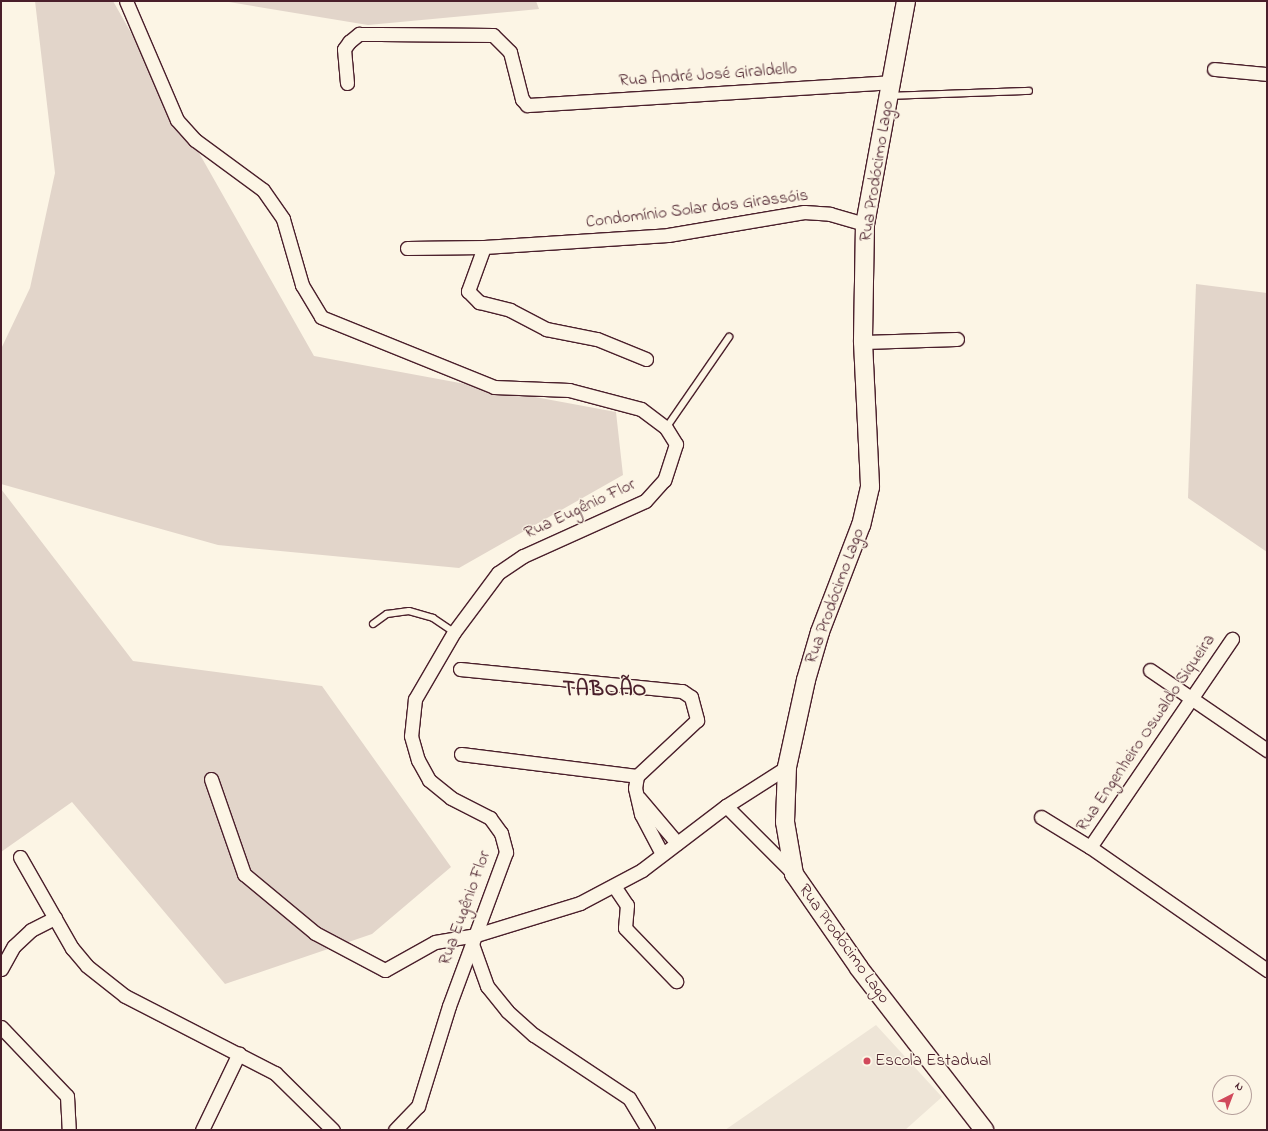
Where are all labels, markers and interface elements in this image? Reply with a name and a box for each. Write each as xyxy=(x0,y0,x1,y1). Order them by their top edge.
street label: Rua André José Giraldello xyxy=(618,59,798,91)
street label: Rua Prodócimo Lago xyxy=(856,99,898,243)
street label: Condomínio Solar dos Girassóis xyxy=(585,185,809,233)
street label: Rua Eugênio Flor xyxy=(521,474,639,544)
street label: Rua Prodócimo Lago xyxy=(801,525,869,667)
street label: Rua Engenheiro Oswaldo Siqueira xyxy=(1072,631,1220,835)
district label: TABOÃO xyxy=(563,677,647,703)
street label: Rua Eugênio Flor xyxy=(435,848,495,968)
street label: Rua Prodócimo Lago xyxy=(794,880,894,1008)
place label: Escola Estadual xyxy=(875,1051,991,1071)
marker: Escola Estadual xyxy=(862,1056,872,1066)
north arrow xyxy=(1212,1075,1252,1115)
text: N xyxy=(1231,1078,1247,1095)

